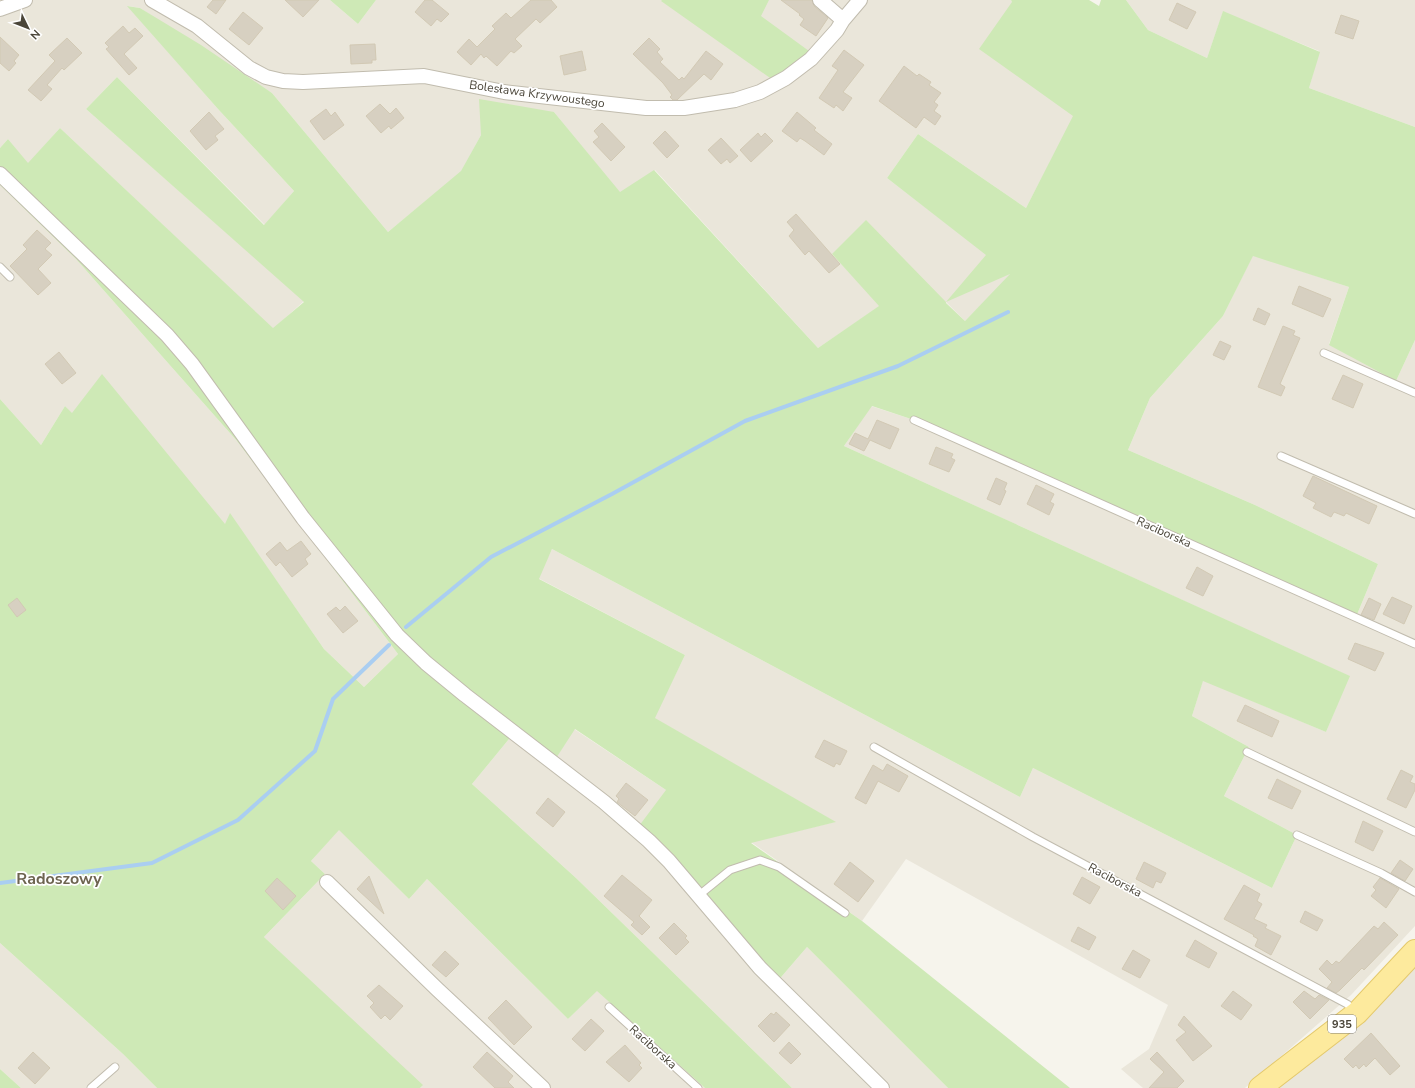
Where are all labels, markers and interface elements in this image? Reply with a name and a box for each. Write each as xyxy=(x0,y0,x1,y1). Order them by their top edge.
north arrow xyxy=(8,8,48,48)
text: N xyxy=(27,26,43,43)
street label: Bolesława Krzywoustego xyxy=(468,77,606,111)
street label: Raciborska xyxy=(1134,513,1194,551)
street label: Raciborska xyxy=(1085,859,1145,901)
district label: Radoszowy xyxy=(16,868,102,890)
road number: 935 xyxy=(1328,1015,1356,1033)
street label: Raciborska xyxy=(626,1021,680,1073)

